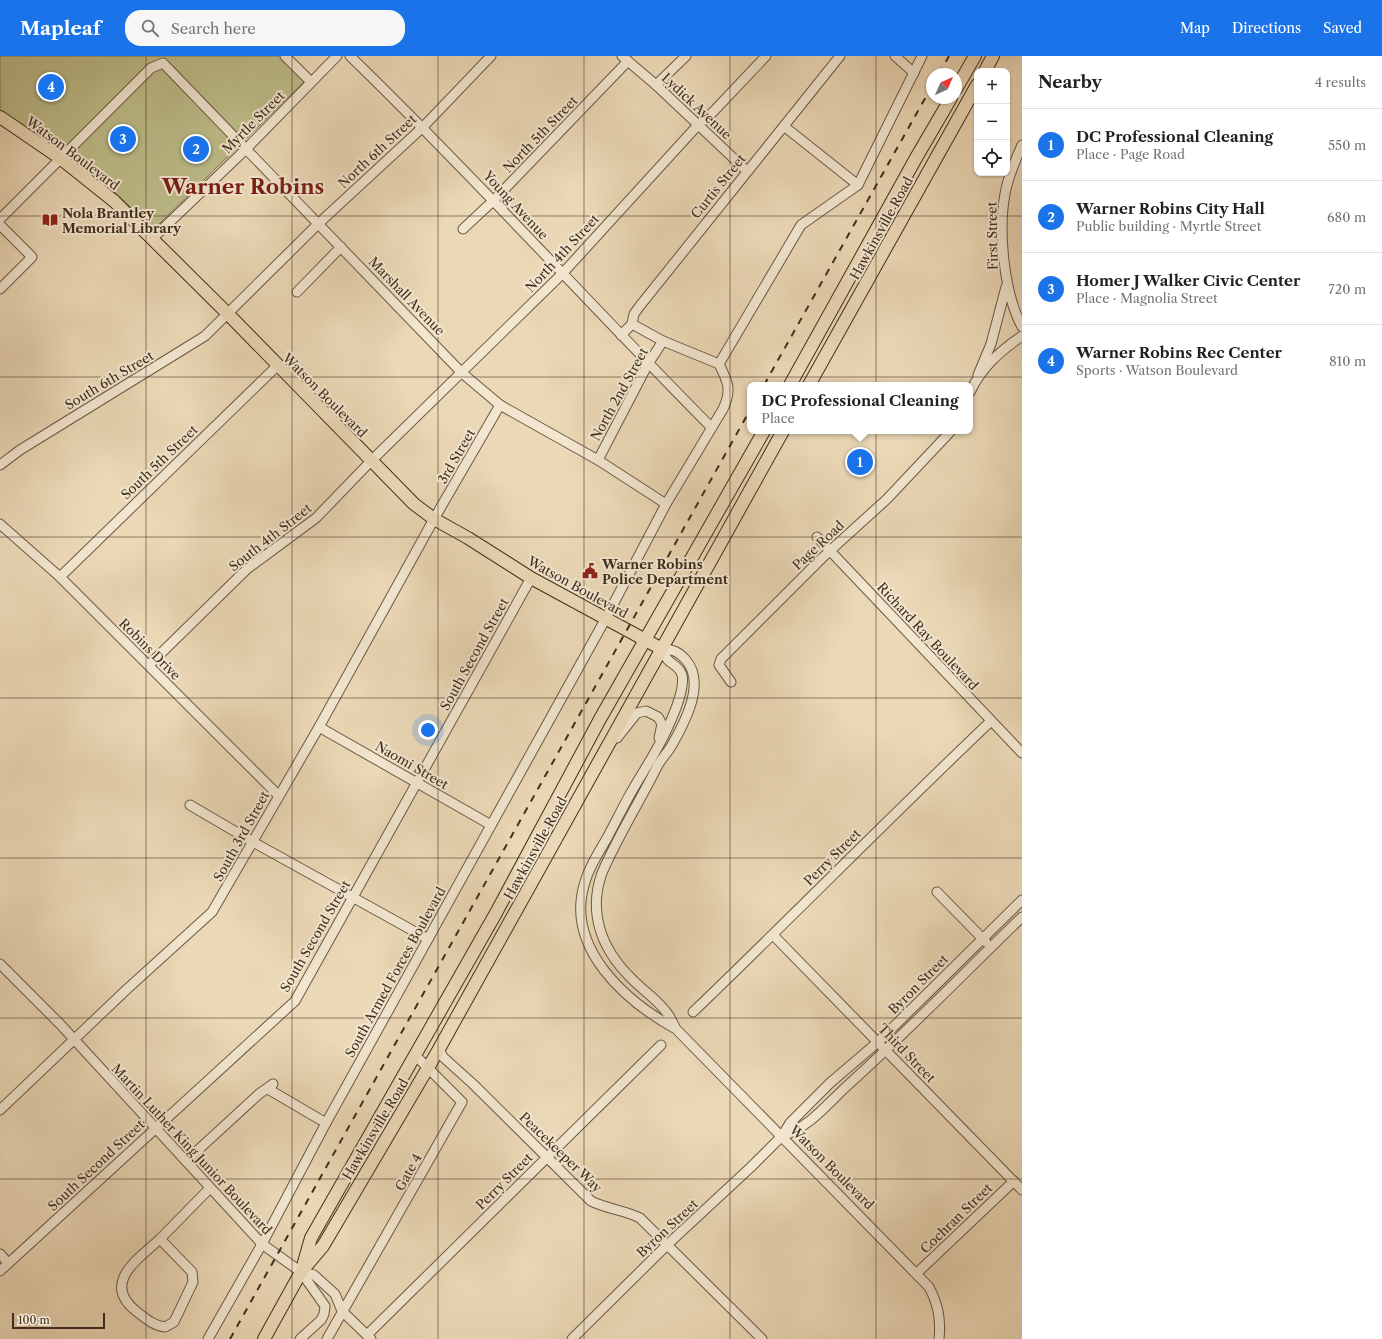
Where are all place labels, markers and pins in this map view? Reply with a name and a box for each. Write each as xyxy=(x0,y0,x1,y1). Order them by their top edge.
pin: 4 xyxy=(38,72,64,102)
pin: 3 xyxy=(110,124,136,154)
pin: 2 xyxy=(183,134,209,164)
place label: Nola Brantley Memorial Library xyxy=(62,205,182,236)
library icon: Nola Brantley Memorial Library xyxy=(41,211,59,229)
pin: 1 xyxy=(847,447,873,477)
place label: Warner Robins Police Department xyxy=(601,556,729,587)
public building icon: Warner Robins Police Department xyxy=(581,562,599,580)

